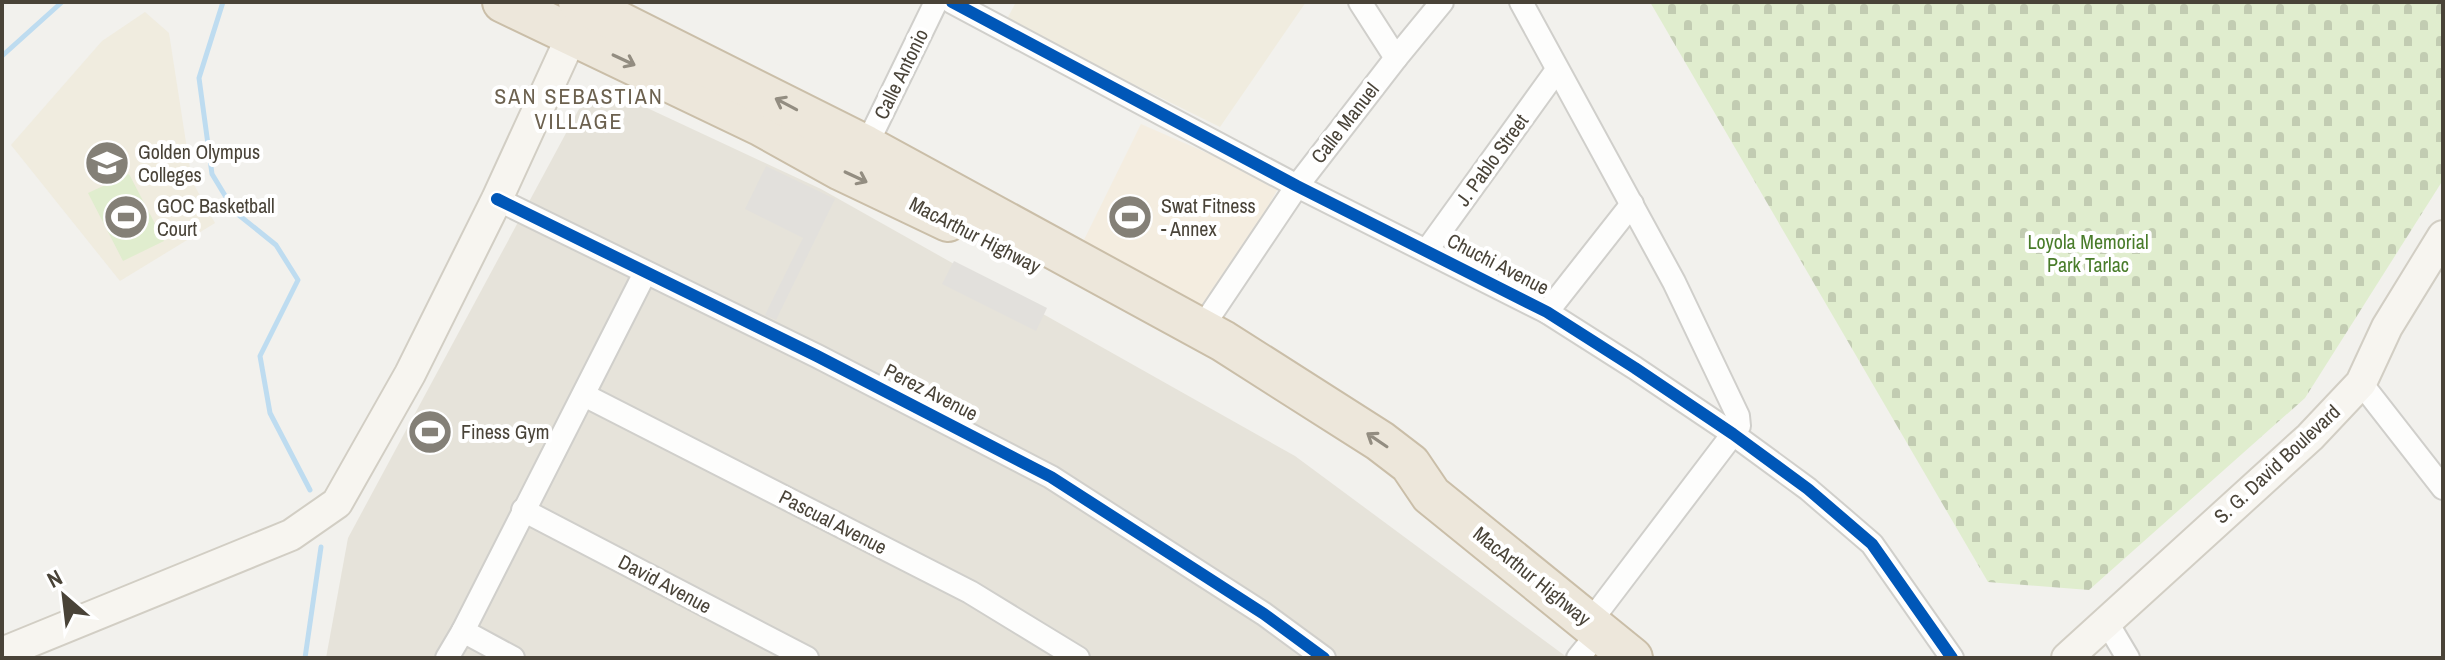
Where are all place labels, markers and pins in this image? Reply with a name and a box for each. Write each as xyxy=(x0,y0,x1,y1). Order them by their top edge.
place label: Golden Olympus Colleges xyxy=(138,138,260,188)
school or university icon: Golden Olympus Colleges xyxy=(83,139,131,187)
place label: GOC Basketball Court xyxy=(157,192,275,242)
place label: Swat Fitness - Annex xyxy=(1161,192,1256,242)
sports icon: GOC Basketball Court xyxy=(102,193,150,241)
sports icon: Swat Fitness - Annex xyxy=(1106,193,1154,241)
sports icon: Finess Gym xyxy=(406,408,454,456)
place label: Finess Gym xyxy=(461,418,549,445)

